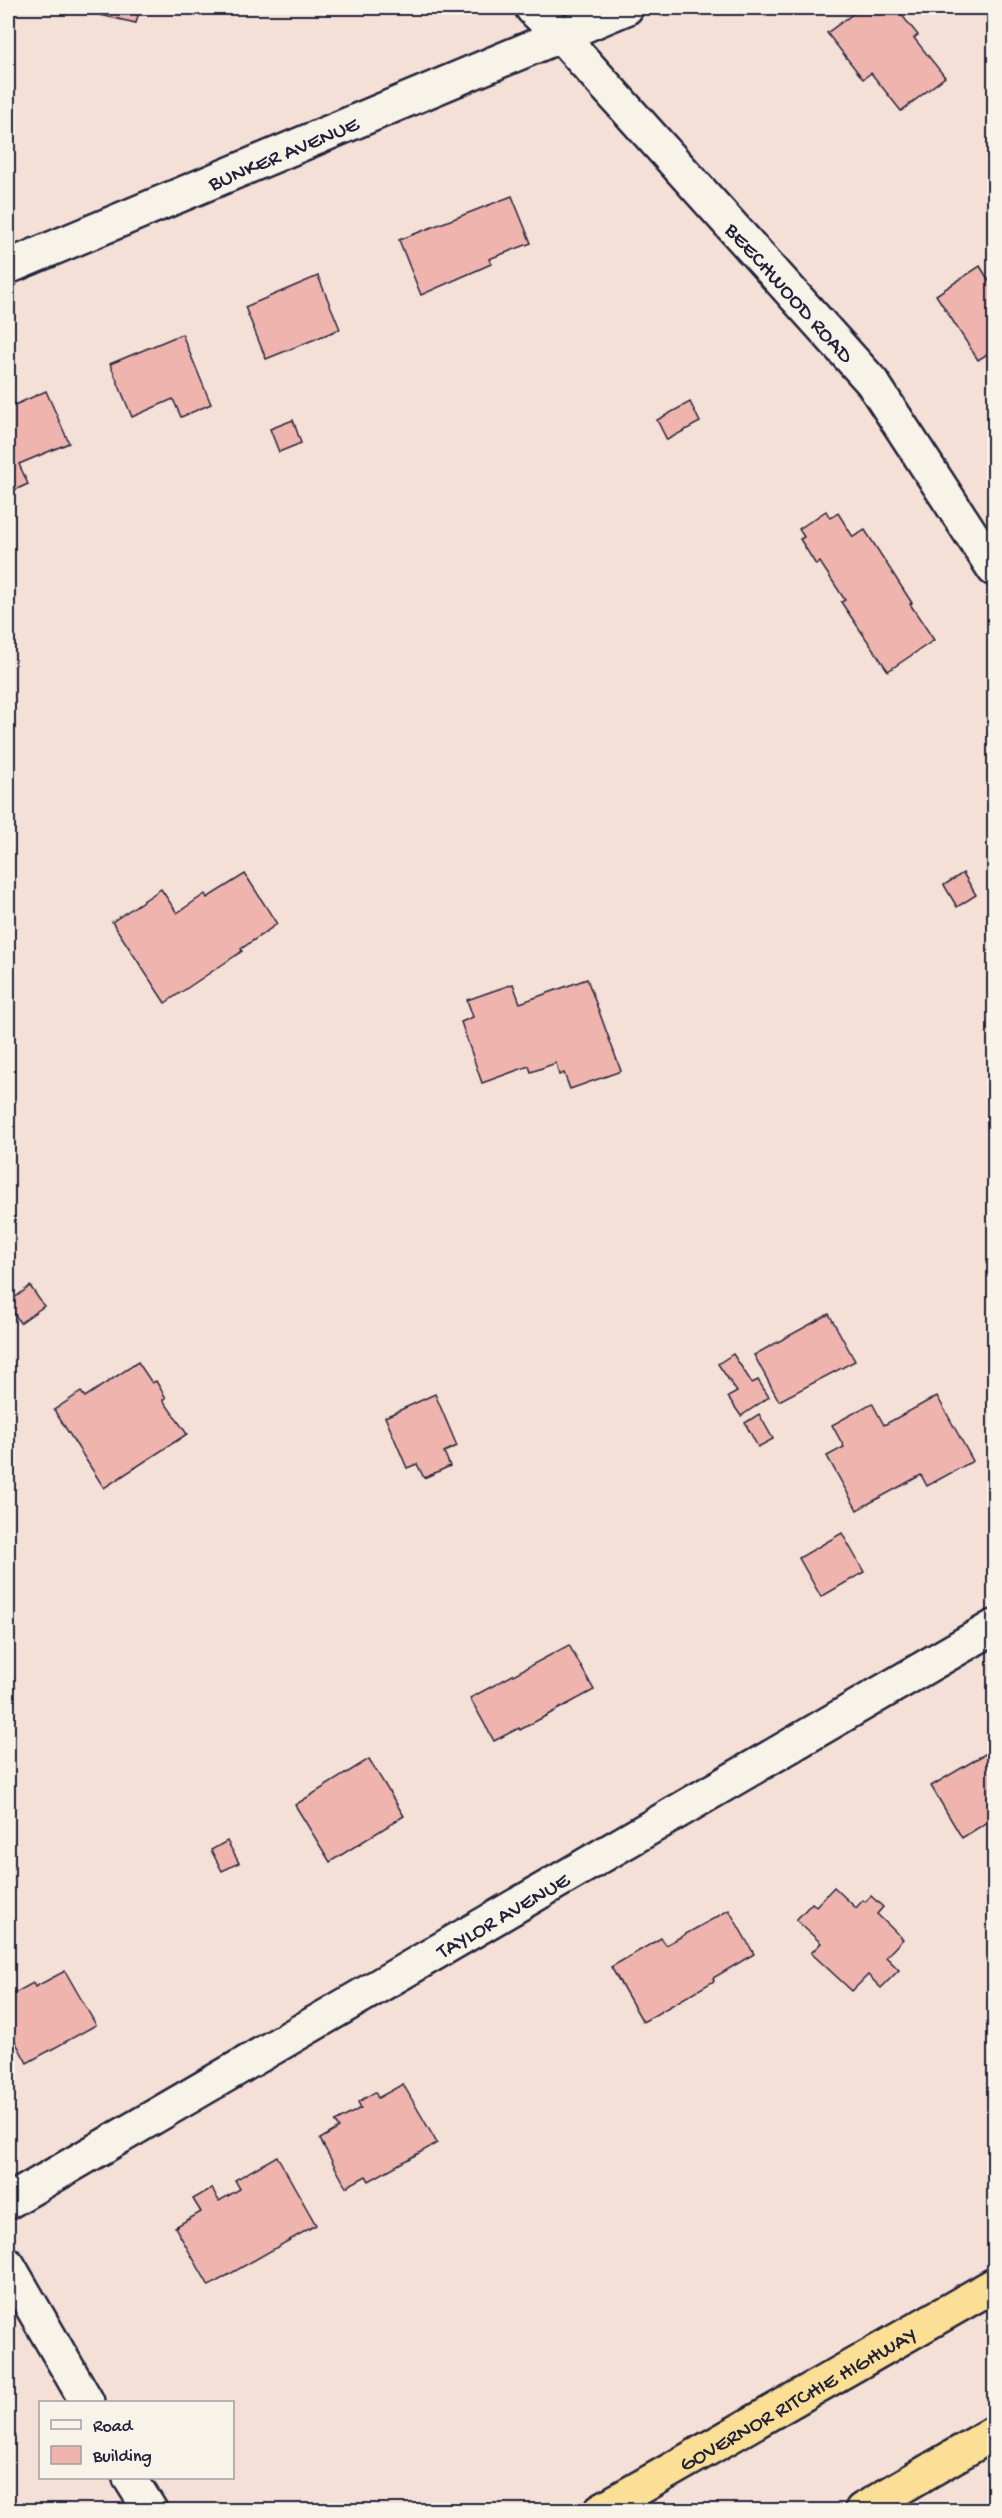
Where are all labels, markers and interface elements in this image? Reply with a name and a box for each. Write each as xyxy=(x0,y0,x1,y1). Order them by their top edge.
street label: BUNKER AVENUE xyxy=(204,112,365,199)
street label: BEECHWOOD ROAD xyxy=(717,218,858,370)
street label: TAYLOR AVENUE xyxy=(431,1868,576,1967)
street label: GOVERNOR RITCHIE HIGHWAY xyxy=(676,2323,922,2479)
legend xyxy=(39,2401,234,2479)
text: Road xyxy=(93,2417,134,2438)
text: Building xyxy=(92,2447,152,2468)

